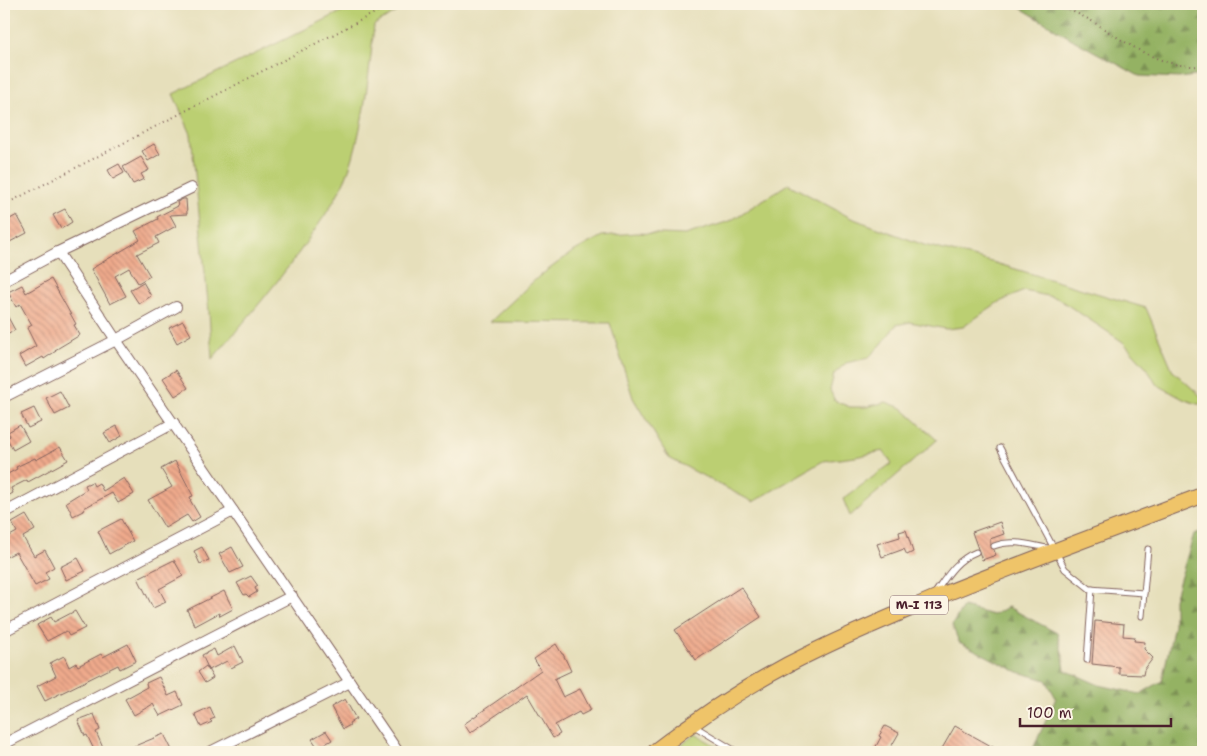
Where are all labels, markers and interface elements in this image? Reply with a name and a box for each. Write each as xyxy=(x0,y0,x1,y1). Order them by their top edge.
road number: M-I 113 xyxy=(890,596,948,614)
scale bar xyxy=(1020,696,1171,728)
text: 100 m xyxy=(1027,703,1072,723)

